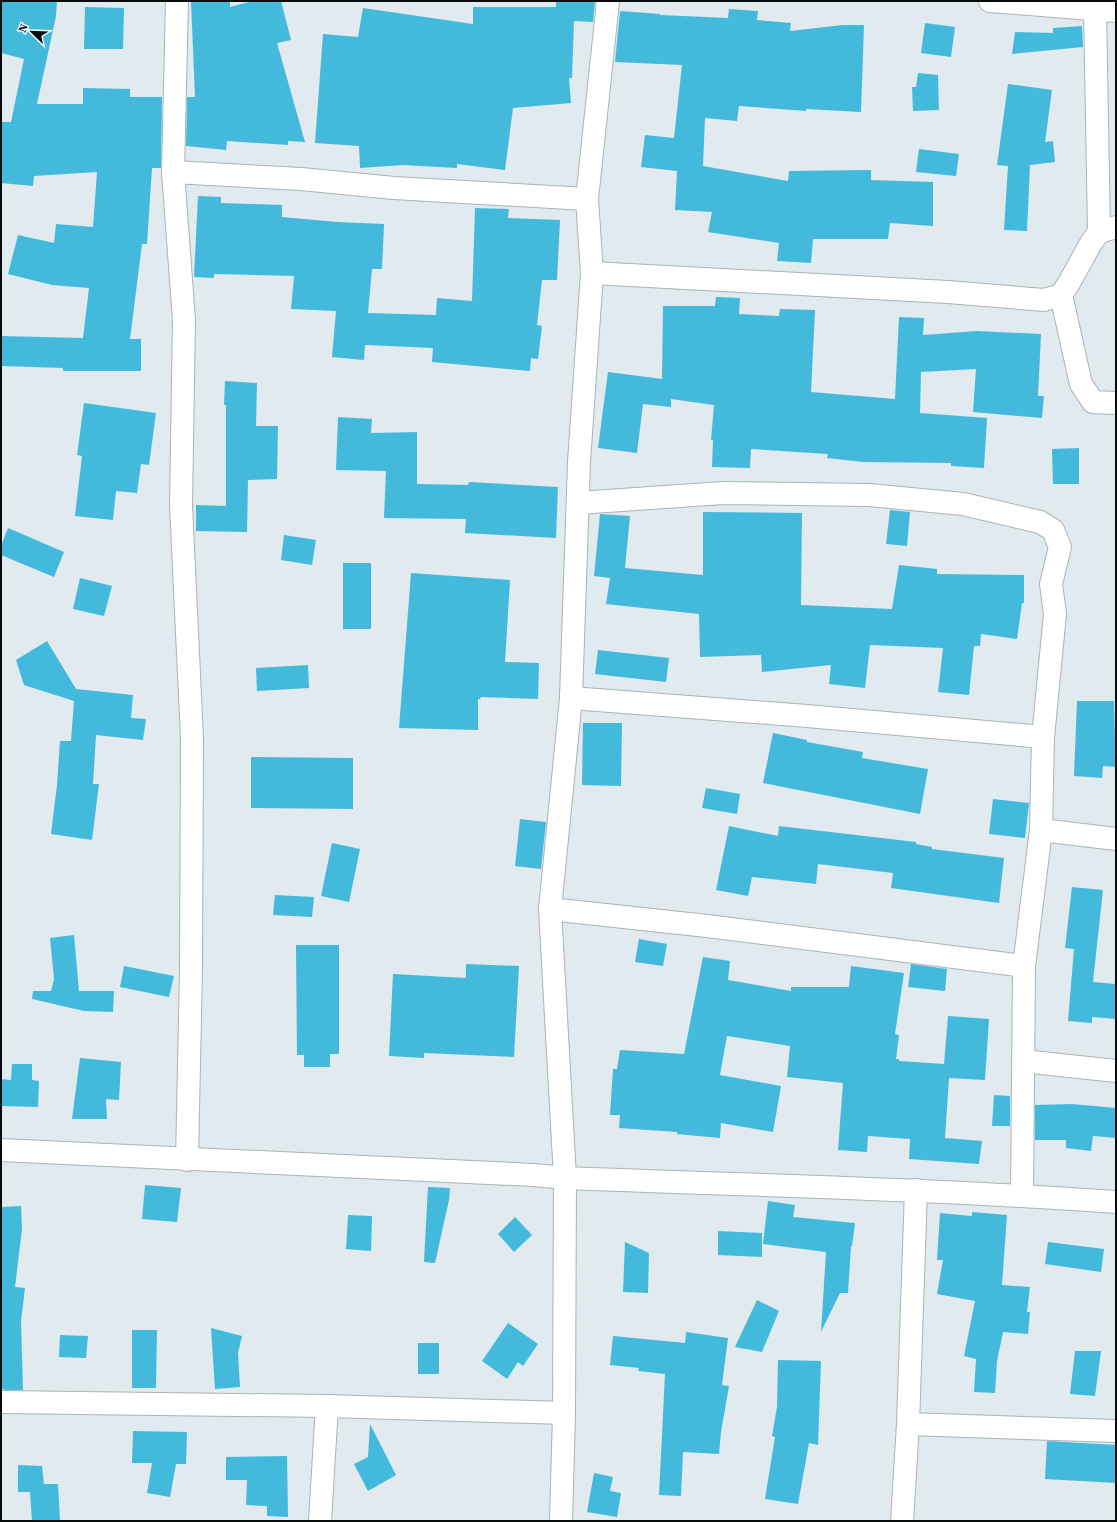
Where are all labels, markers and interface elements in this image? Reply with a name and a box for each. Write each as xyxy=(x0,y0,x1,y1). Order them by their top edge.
north arrow xyxy=(12,12,52,52)
text: N xyxy=(15,22,32,35)

